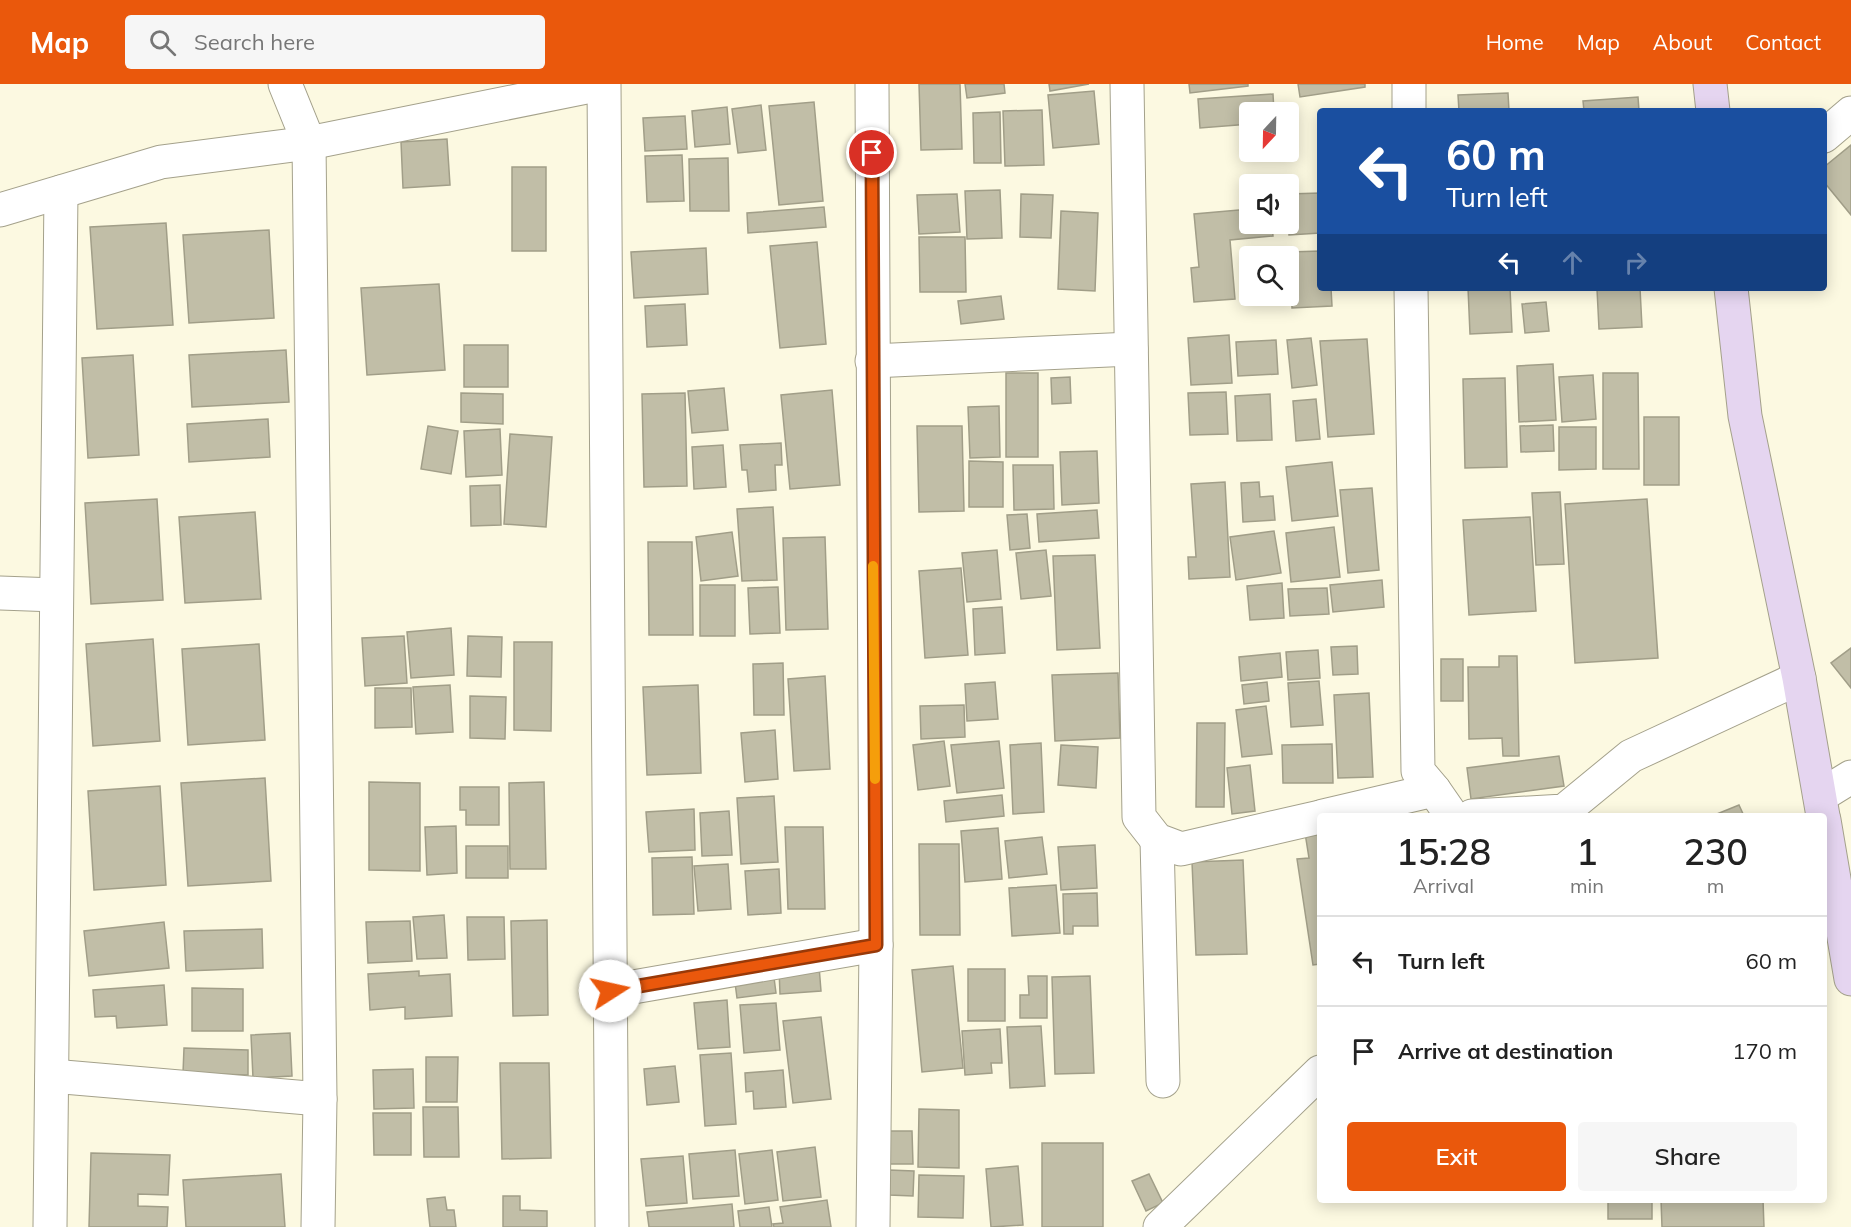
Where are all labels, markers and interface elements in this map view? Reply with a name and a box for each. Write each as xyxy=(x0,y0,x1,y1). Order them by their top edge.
search box xyxy=(125,15,545,69)
text: Map xyxy=(30,25,89,60)
icon: search xyxy=(146,26,179,59)
text: Search here xyxy=(194,28,315,56)
text: Home xyxy=(1486,29,1544,55)
text: Map xyxy=(1577,29,1620,55)
text: About xyxy=(1653,29,1712,55)
text: Contact xyxy=(1745,29,1821,55)
north arrow xyxy=(1239,102,1299,162)
map controls xyxy=(1239,102,1299,306)
pin xyxy=(846,127,897,178)
text: 60 m xyxy=(1446,128,1546,181)
icon: left xyxy=(1347,132,1425,210)
icon: arrive xyxy=(855,136,888,169)
button: sound xyxy=(1239,174,1299,234)
text: Turn left xyxy=(1446,180,1548,214)
button: search xyxy=(1239,246,1299,306)
icon: left xyxy=(1493,246,1526,279)
icon: ahead xyxy=(1556,246,1589,279)
icon: right xyxy=(1619,246,1652,279)
text: 15:28 xyxy=(1396,829,1491,874)
text: 1 xyxy=(1576,829,1598,874)
text: 230 xyxy=(1683,829,1748,874)
text: Arrival xyxy=(1413,873,1474,898)
text: min xyxy=(1570,873,1604,898)
text: m xyxy=(1707,873,1724,898)
icon: left xyxy=(1347,945,1380,978)
text: Turn left xyxy=(1398,947,1485,975)
text: 60 m xyxy=(1746,947,1797,975)
position arrow xyxy=(578,959,642,1023)
icon: arrive xyxy=(1347,1035,1380,1068)
text: Arrive at destination xyxy=(1398,1037,1613,1065)
text: 170 m xyxy=(1732,1037,1797,1065)
button: Exit xyxy=(1347,1122,1566,1191)
button: Share xyxy=(1578,1122,1797,1191)

